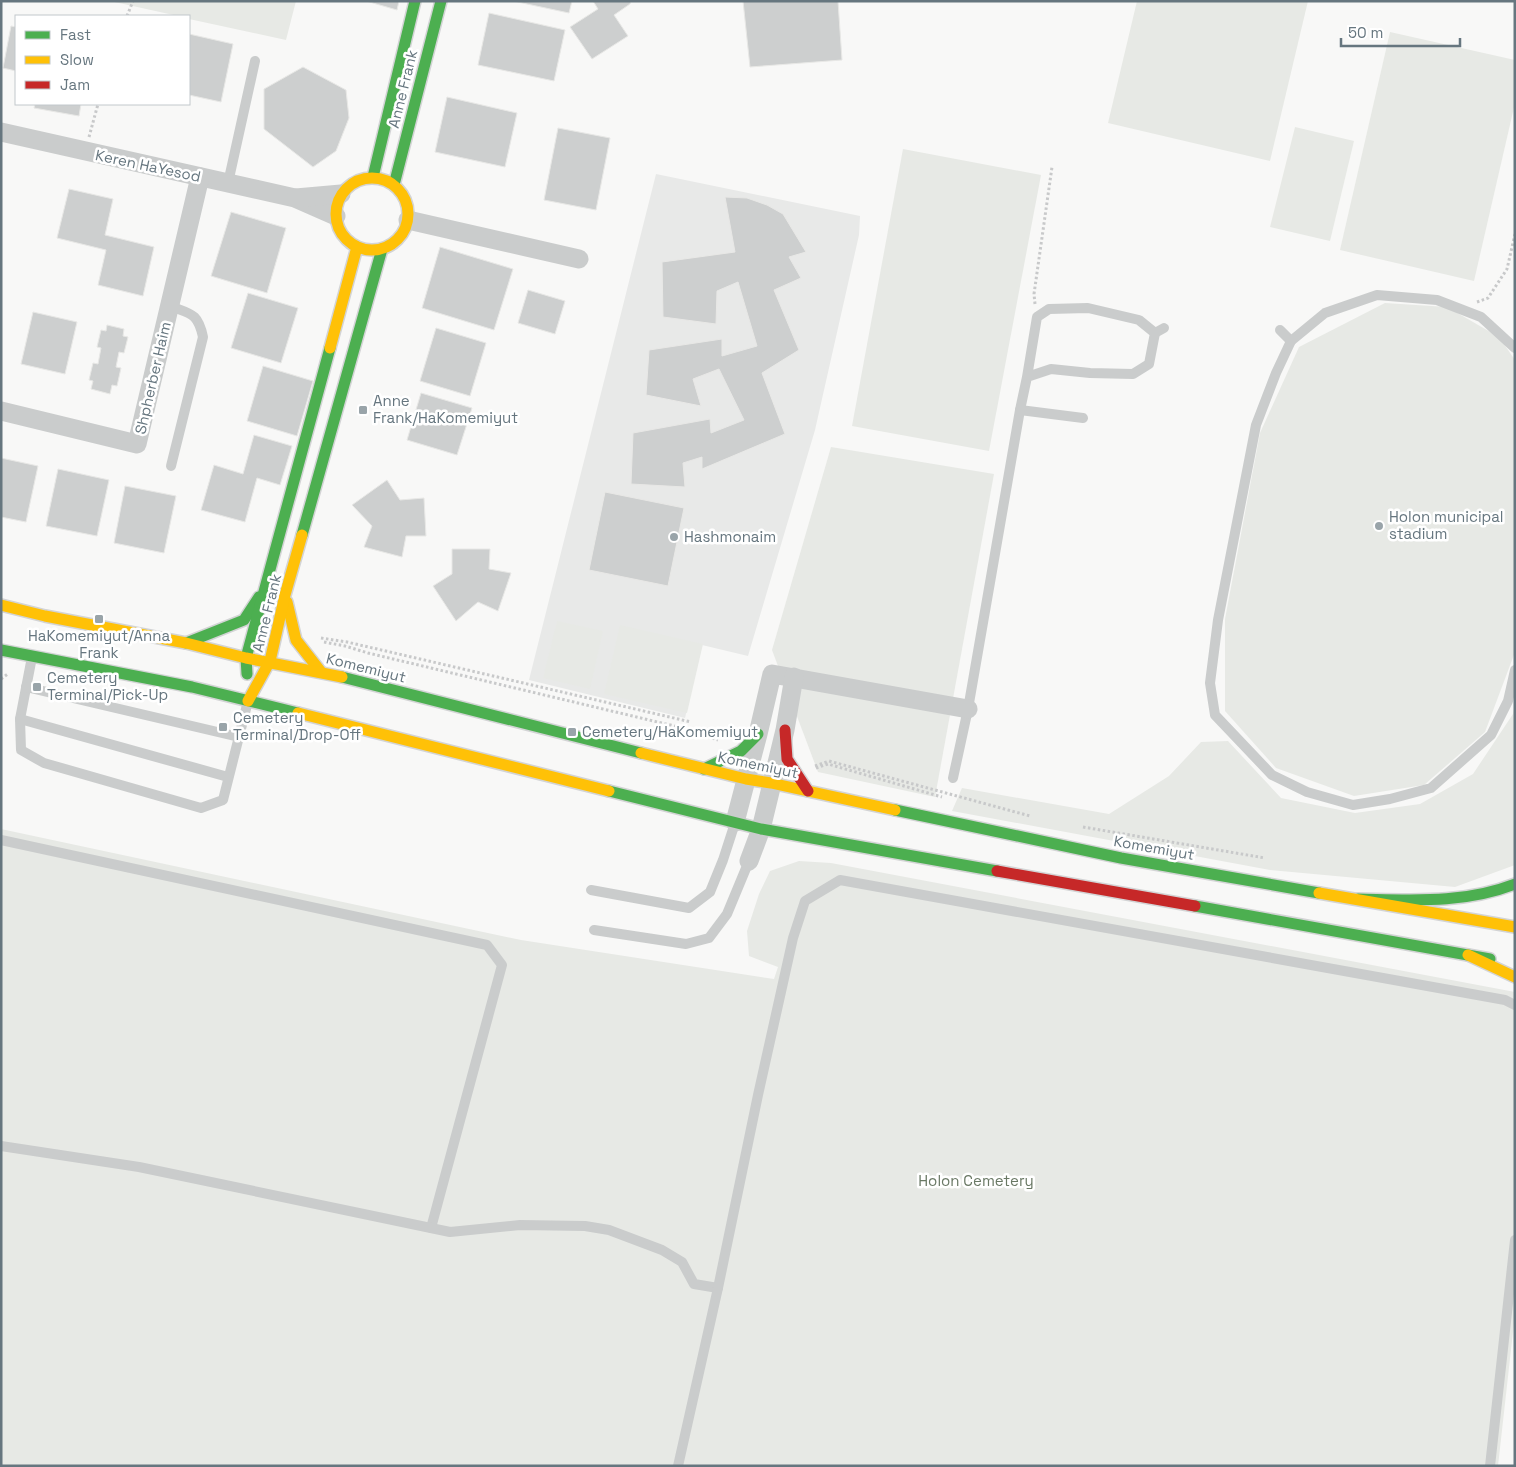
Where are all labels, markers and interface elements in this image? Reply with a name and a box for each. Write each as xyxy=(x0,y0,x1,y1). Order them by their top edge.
legend xyxy=(15,15,190,105)
scale bar xyxy=(1341,15,1460,47)
text: 50 m xyxy=(1348,23,1383,42)
text: Fast xyxy=(60,25,91,44)
street label: Anne Frank xyxy=(384,48,421,130)
text: Slow xyxy=(60,50,94,69)
text: Jam xyxy=(60,75,90,94)
street label: Keren HaYesod xyxy=(94,145,202,186)
street label: Shpherber Haim xyxy=(130,320,175,436)
place label: Anne Frank/HaKomemiyut xyxy=(373,391,518,427)
marker: Anne Frank/HaKomemiyut xyxy=(357,404,369,416)
place label: Holon municipal stadium xyxy=(1389,507,1504,543)
marker: Holon municipal stadium xyxy=(1373,520,1385,532)
place label: Hashmonaim xyxy=(684,527,776,546)
marker: Hashmonaim xyxy=(668,531,680,543)
street label: Anne Frank xyxy=(248,572,285,654)
marker: HaKomemiyut/Anna Frank xyxy=(93,613,105,625)
place label: HaKomemiyut/Anna Frank xyxy=(28,626,170,662)
street label: Komemiyut xyxy=(324,648,408,687)
place label: Cemetery Terminal/Pick-Up xyxy=(47,668,168,704)
marker: Cemetery Terminal/Pick-Up xyxy=(31,681,43,693)
place label: Cemetery Terminal/Drop-Off xyxy=(233,708,362,744)
marker: Cemetery Terminal/Drop-Off xyxy=(217,721,229,733)
place label: Cemetery/HaKomemiyut xyxy=(582,722,758,741)
marker: Cemetery/HaKomemiyut xyxy=(566,726,578,738)
street label: Komemiyut xyxy=(716,747,800,782)
street label: Komemiyut xyxy=(1112,831,1196,864)
park label: Holon Cemetery xyxy=(918,1171,1034,1190)

